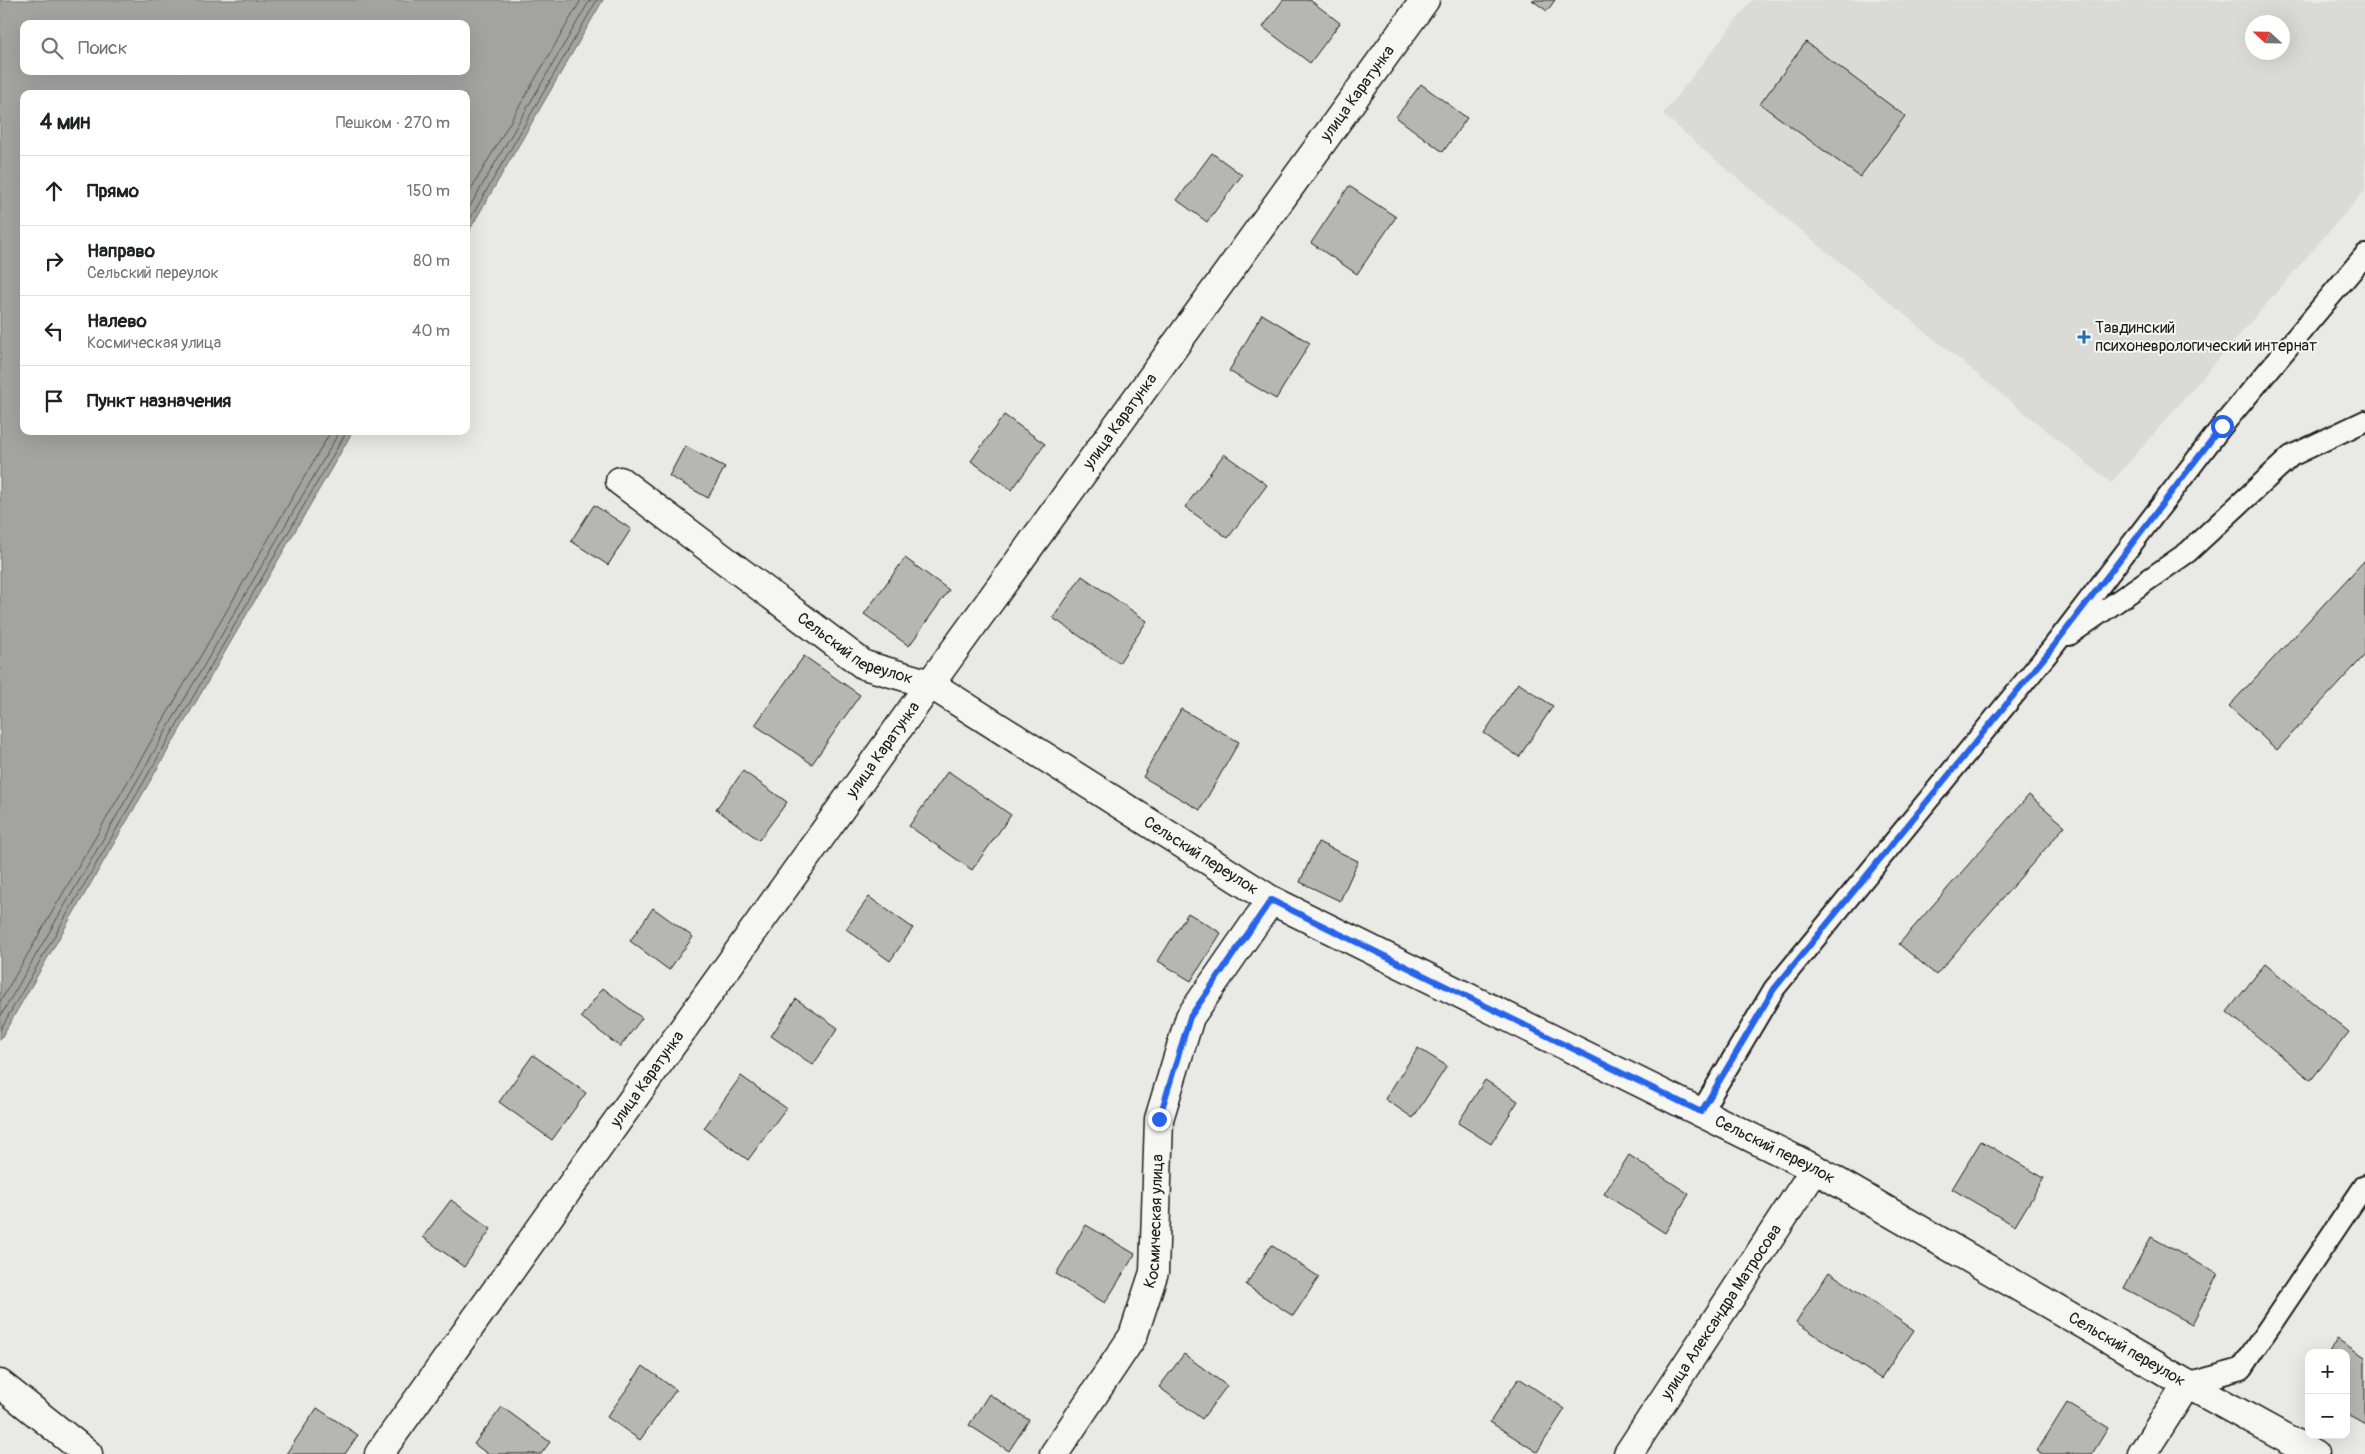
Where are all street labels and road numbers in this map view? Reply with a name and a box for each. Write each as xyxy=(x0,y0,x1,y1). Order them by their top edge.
street label: улица Каратунка xyxy=(1315,41,1399,146)
street label: улица Каратунка xyxy=(1078,370,1161,474)
street label: Сельский переулок xyxy=(793,608,915,689)
street label: улица Каратунка xyxy=(841,698,924,803)
street label: Сельский переулок xyxy=(1140,812,1262,899)
street label: улица Каратунка xyxy=(605,1027,688,1132)
street label: Сельский переулок xyxy=(1711,1111,1838,1188)
street label: Космическая улица xyxy=(1139,1154,1168,1291)
street label: улица Александра Матросова xyxy=(1656,1221,1786,1404)
street label: Сельский переулок xyxy=(2065,1308,2189,1391)

